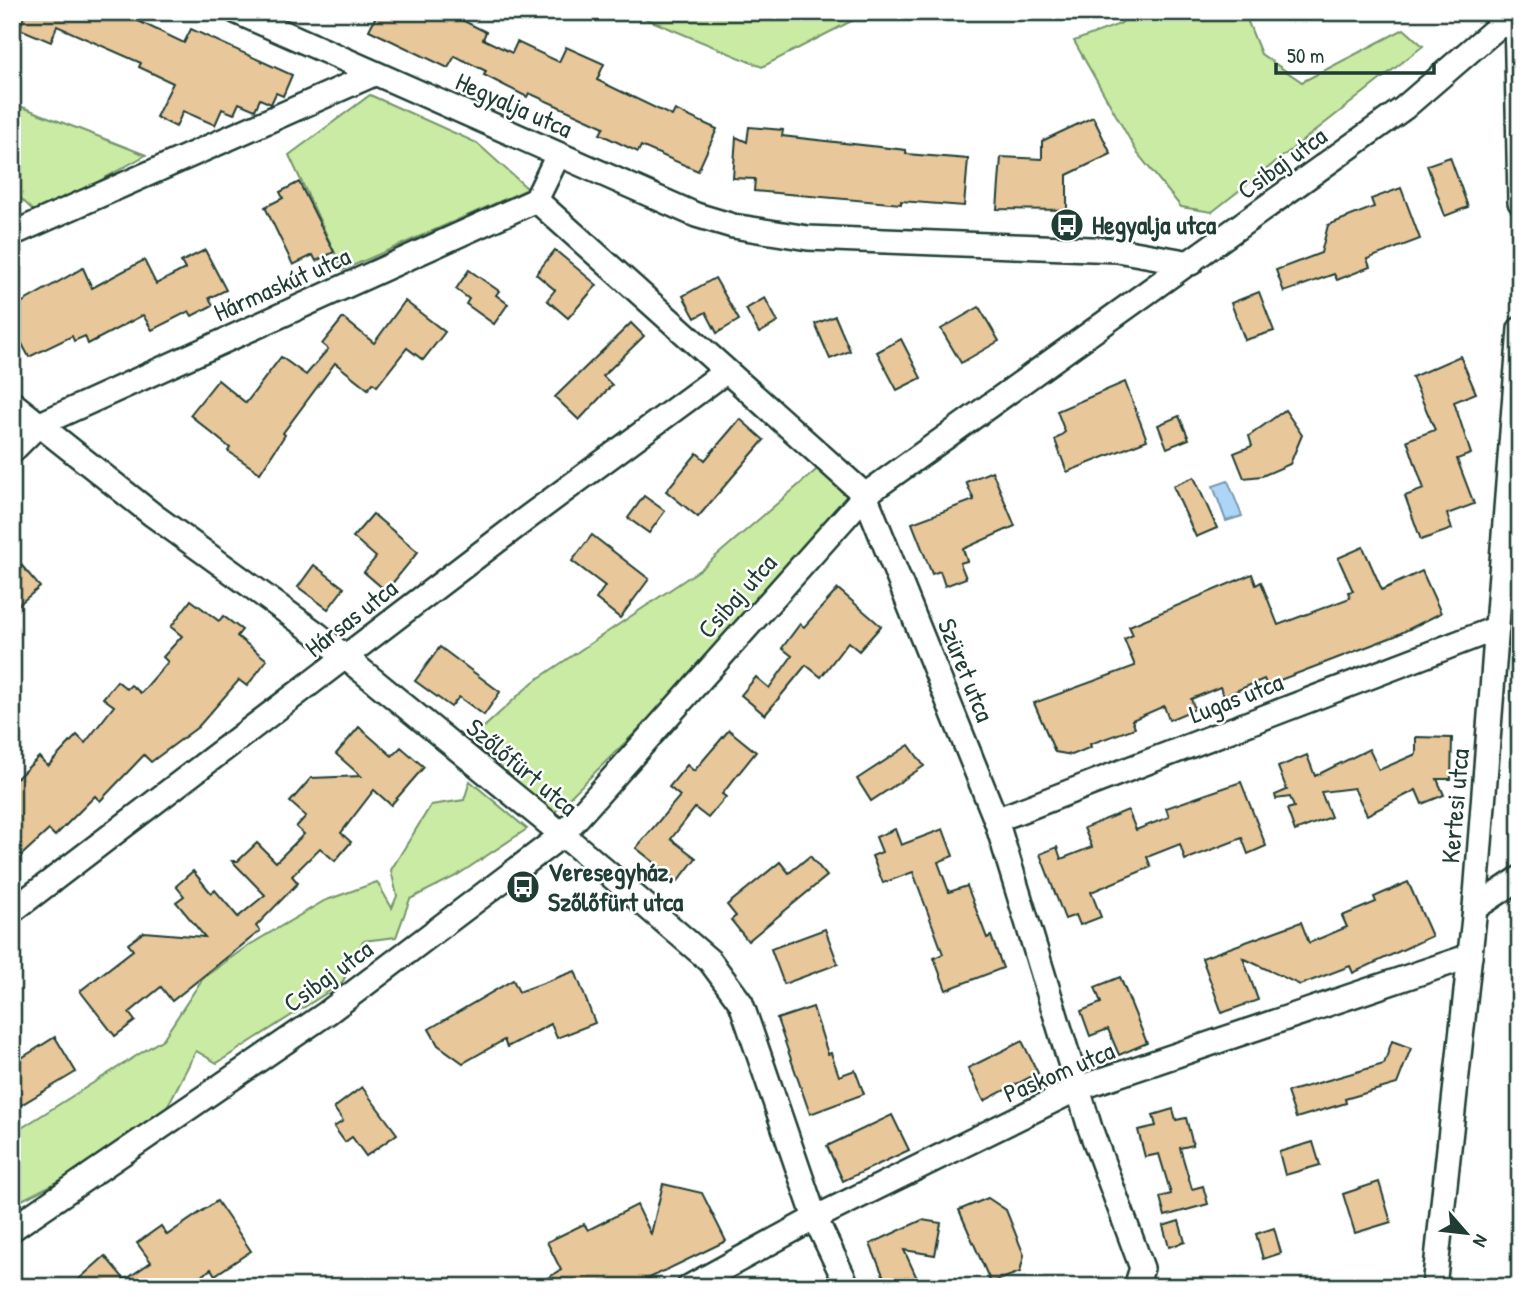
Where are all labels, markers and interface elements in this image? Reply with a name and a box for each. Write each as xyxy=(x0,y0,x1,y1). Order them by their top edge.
scale bar xyxy=(1276,32,1434,76)
text: 50 m xyxy=(1287,41,1324,70)
street label: Hegyalja utca xyxy=(450,63,578,146)
street label: Csibaj utca xyxy=(1230,118,1334,207)
bus stop icon: Hegyalja utca xyxy=(1048,206,1086,244)
place label: Hegyalja utca xyxy=(1092,207,1217,243)
street label: Hármaskút utca xyxy=(208,238,356,329)
street label: Csibaj utca xyxy=(689,546,784,646)
street label: Hársas utca xyxy=(297,571,404,665)
street label: Szüret utca xyxy=(930,613,1003,727)
street label: Lugas utca xyxy=(1184,664,1288,731)
street label: Szőlőfürt utca xyxy=(459,710,585,823)
street label: Kertesi utca xyxy=(1432,747,1477,865)
place label: Veresegyház, Szőlőfürt utca xyxy=(548,854,684,919)
bus stop icon: Veresegyház, Szőlőfürt utca xyxy=(504,868,542,906)
street label: Csibaj utca xyxy=(276,931,380,1020)
street label: Paskom utca xyxy=(998,1033,1120,1111)
north arrow xyxy=(1430,1198,1500,1268)
text: N xyxy=(1467,1230,1495,1252)

